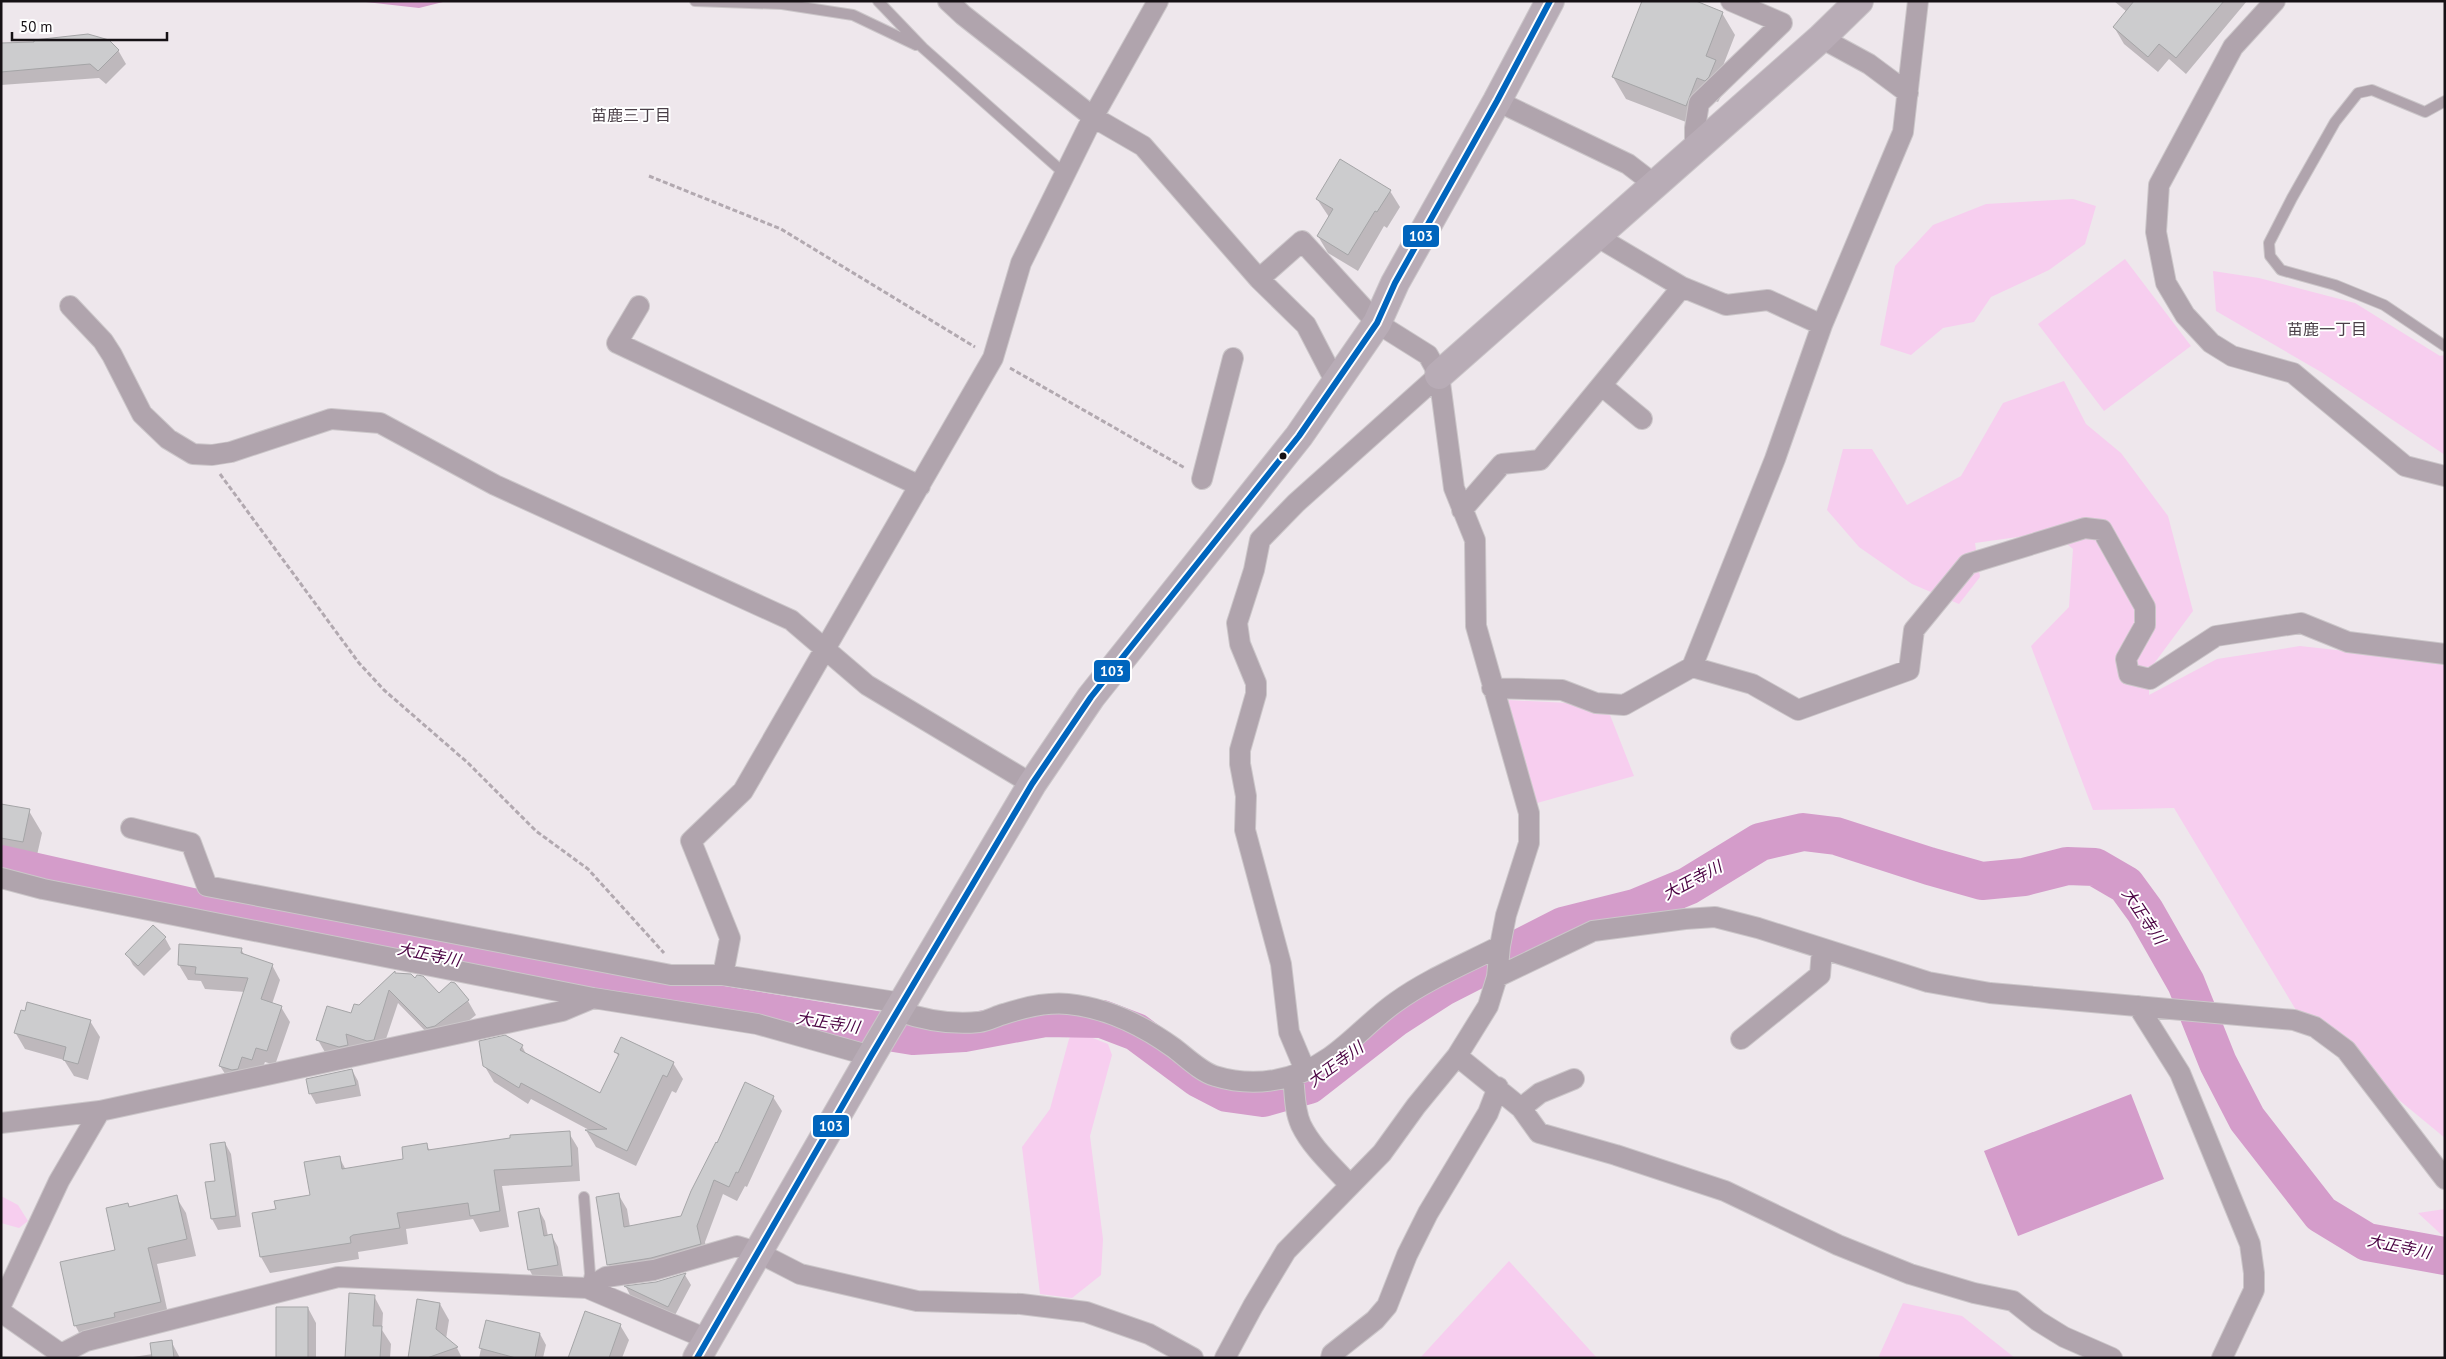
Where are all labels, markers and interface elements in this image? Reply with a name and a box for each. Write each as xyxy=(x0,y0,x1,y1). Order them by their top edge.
scale bar xyxy=(12,10,168,42)
text: 50 m xyxy=(20,17,53,36)
district label: 苗鹿三丁目 xyxy=(591,105,671,125)
line badge: 103 xyxy=(1402,224,1440,248)
text: 103 xyxy=(1409,227,1433,245)
district label: 苗鹿一丁目 xyxy=(2287,319,2367,339)
unlabelled marker xyxy=(1278,451,1288,461)
line badge: 103 xyxy=(1093,659,1131,683)
text: 103 xyxy=(1100,662,1124,680)
water label: 大正寺川 xyxy=(1659,855,1727,904)
water label: 大正寺川 xyxy=(2118,884,2171,950)
water label: 大正寺川 xyxy=(396,938,464,970)
water label: 大正寺川 xyxy=(795,1007,863,1037)
water label: 大正寺川 xyxy=(1303,1036,1368,1091)
line badge: 103 xyxy=(812,1114,850,1138)
text: 103 xyxy=(819,1117,843,1135)
water label: 大正寺川 xyxy=(2366,1230,2434,1263)

